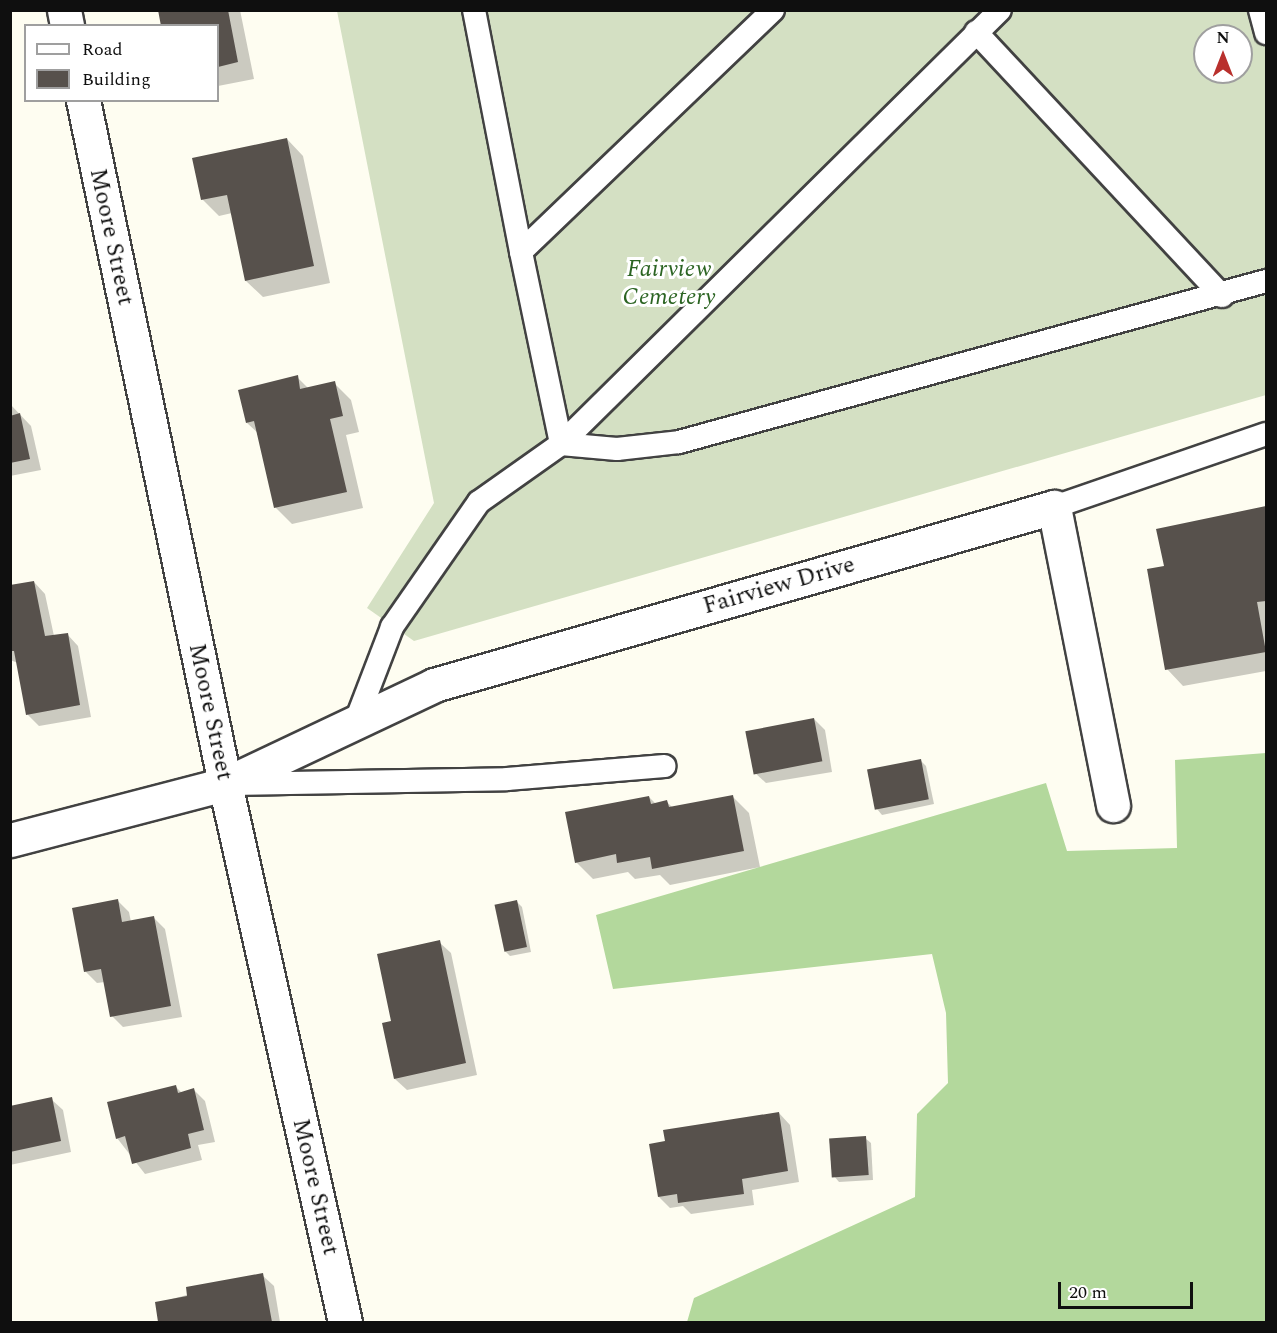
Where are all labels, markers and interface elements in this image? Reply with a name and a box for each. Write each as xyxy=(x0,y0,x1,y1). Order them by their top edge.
legend xyxy=(24,24,219,102)
north arrow xyxy=(1193,24,1253,84)
text: N xyxy=(1216,26,1230,50)
text: Road xyxy=(82,36,123,63)
text: Building xyxy=(82,66,151,93)
street label: Moore Street xyxy=(82,166,140,308)
park label: Fairview Cemetery xyxy=(623,256,715,312)
street label: Fairview Drive xyxy=(700,551,858,621)
street label: Moore Street xyxy=(181,641,239,783)
street label: Moore Street xyxy=(285,1116,345,1258)
scale bar xyxy=(1061,1270,1196,1308)
text: 20 m xyxy=(1069,1279,1107,1306)

